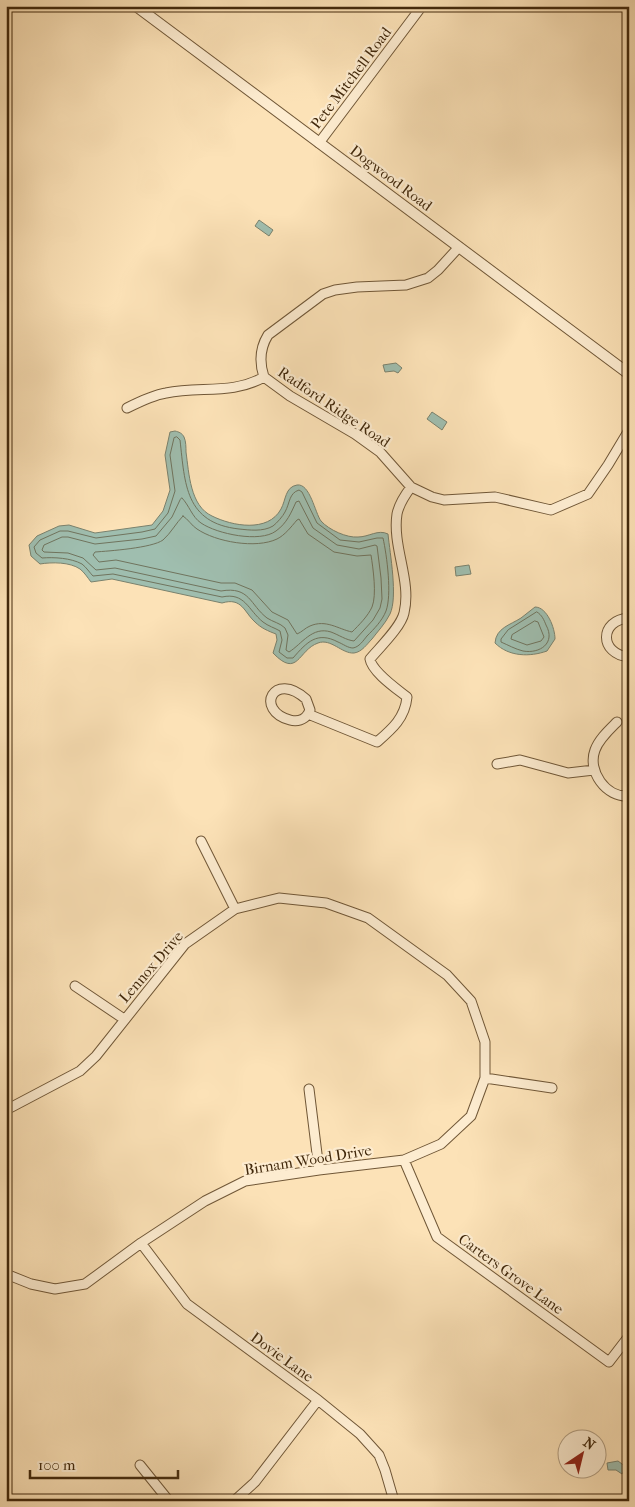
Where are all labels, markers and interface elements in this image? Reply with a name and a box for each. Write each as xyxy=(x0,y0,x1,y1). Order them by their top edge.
street label: Pete Mitchell Road xyxy=(307,23,396,132)
street label: Dogwood Road xyxy=(346,141,436,215)
street label: Radford Ridge Road xyxy=(275,363,394,452)
street label: Lennox Drive xyxy=(115,927,187,1006)
street label: Birnam Wood Drive xyxy=(243,1141,374,1179)
street label: Carters Grove Lane xyxy=(455,1230,568,1319)
street label: Dovie Lane xyxy=(247,1328,317,1386)
north arrow xyxy=(558,1430,608,1480)
text: N xyxy=(580,1434,599,1454)
scale bar xyxy=(30,1447,178,1479)
text: 100 m xyxy=(38,1456,76,1474)

